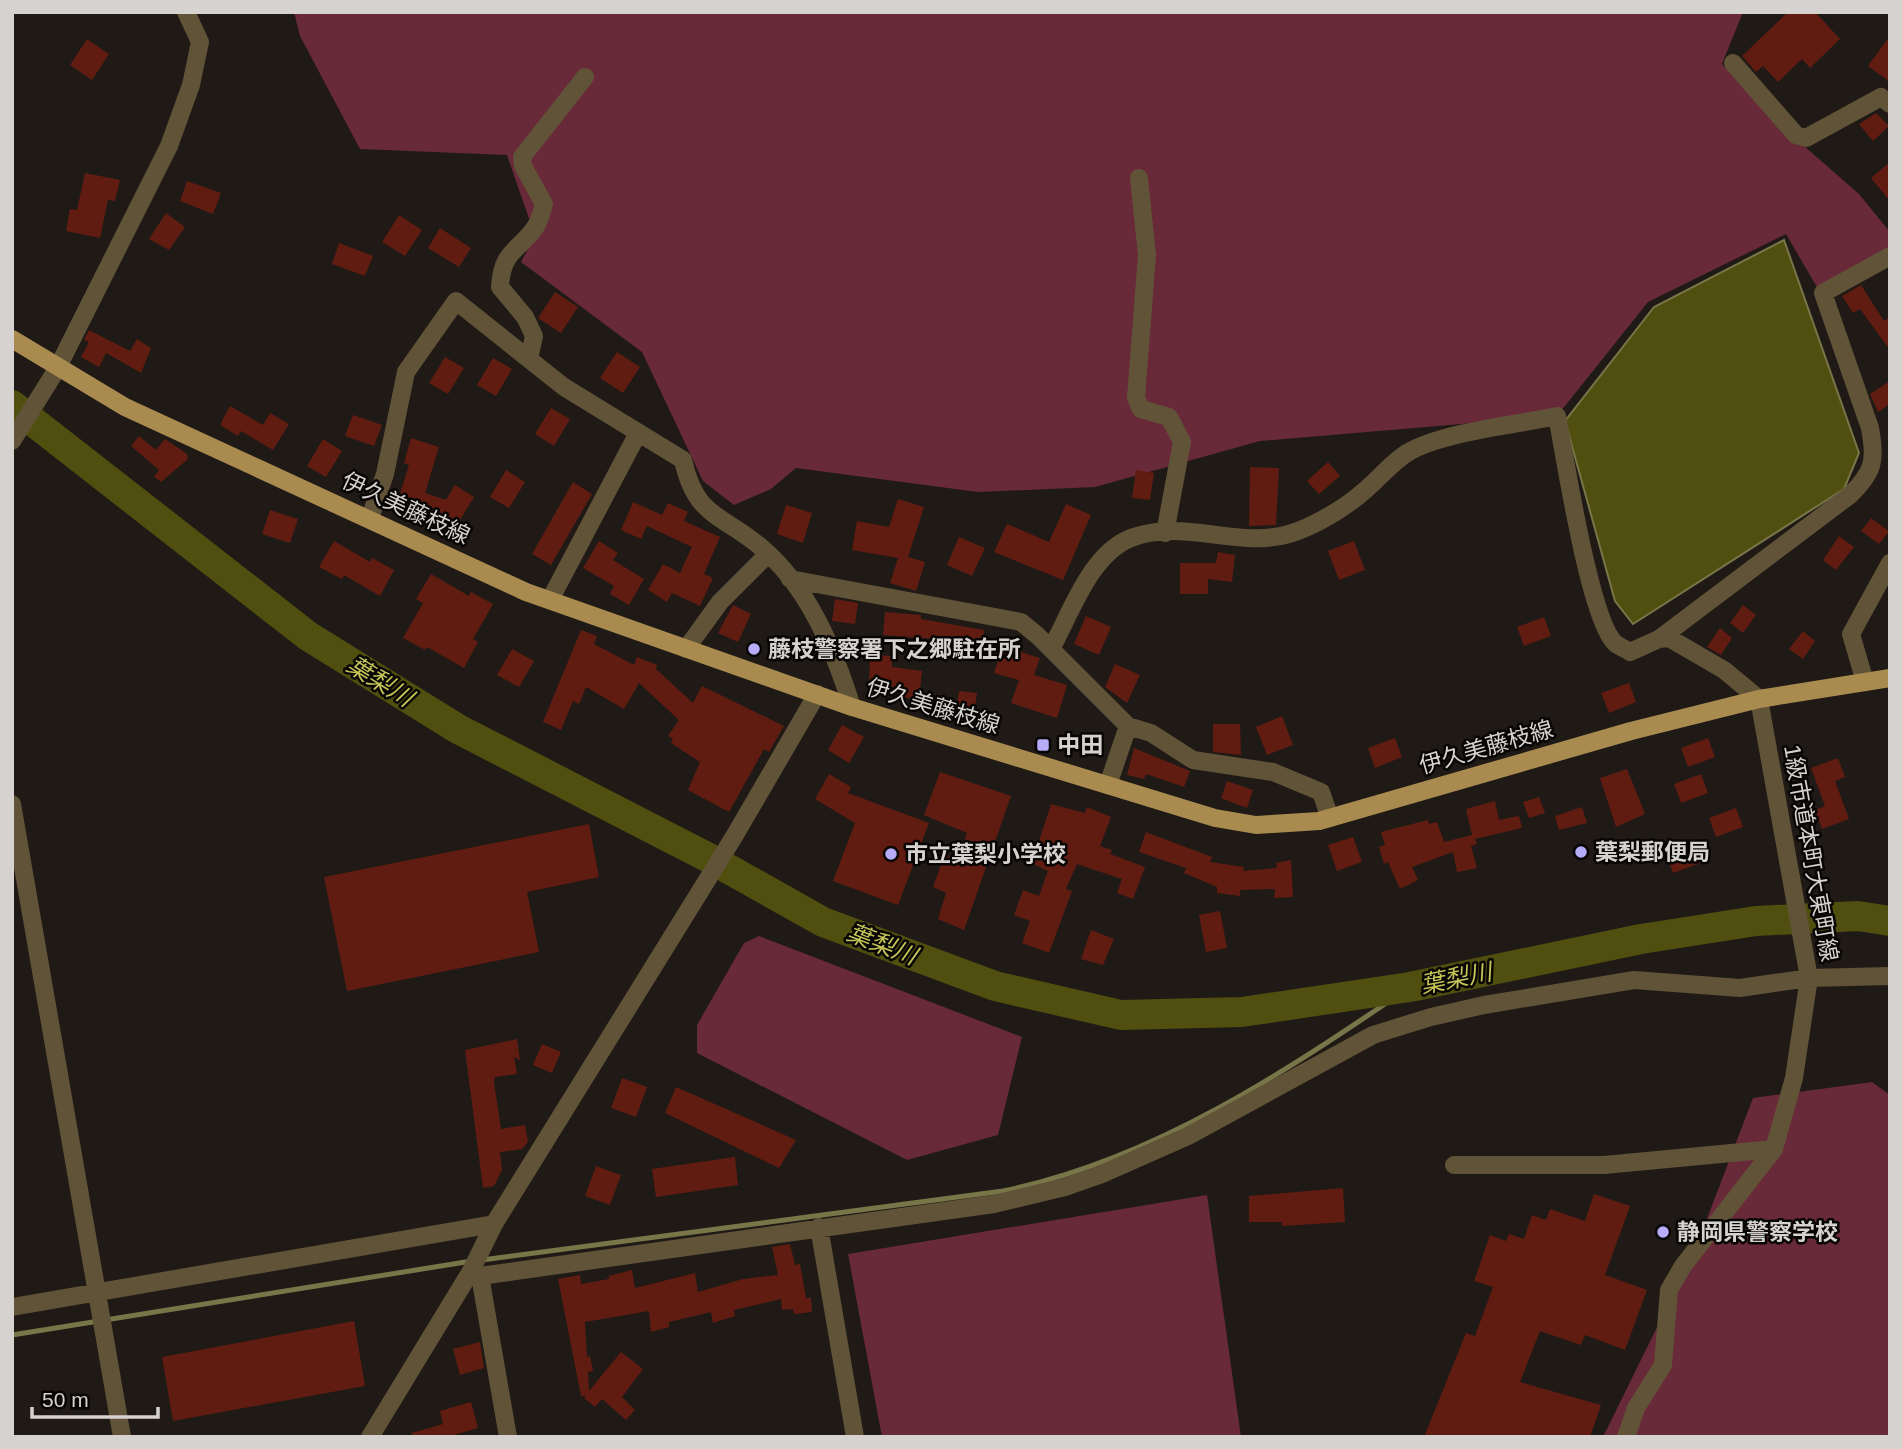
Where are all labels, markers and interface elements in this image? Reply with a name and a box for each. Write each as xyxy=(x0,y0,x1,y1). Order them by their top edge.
street label: 伊久美藤枝線 xyxy=(338,467,474,549)
place label: 藤枝警察署下之郷駐在所 xyxy=(768,636,1021,662)
marker: 藤枝警察署下之郷駐在所 xyxy=(746,641,762,657)
water label: 葉梨川 xyxy=(342,650,420,713)
street label: 伊久美藤枝線 xyxy=(863,673,1003,739)
street label: 伊久美藤枝線 xyxy=(1416,715,1556,779)
place label: 中田 xyxy=(1057,732,1103,758)
marker: 中田 xyxy=(1035,737,1051,753)
street label: 1級市道本町大東町線 xyxy=(1779,743,1843,963)
place label: 葉梨郵便局 xyxy=(1595,839,1710,865)
place label: 市立葉梨小学校 xyxy=(905,841,1066,867)
marker: 葉梨郵便局 xyxy=(1573,844,1589,860)
marker: 市立葉梨小学校 xyxy=(883,846,899,862)
water label: 葉梨川 xyxy=(844,918,923,971)
water label: 葉梨川 xyxy=(1418,957,1497,998)
place label: 静岡県警察学校 xyxy=(1677,1219,1838,1245)
marker: 静岡県警察学校 xyxy=(1655,1224,1671,1240)
scale bar xyxy=(32,1376,158,1420)
text: 50 m xyxy=(42,1388,89,1411)

